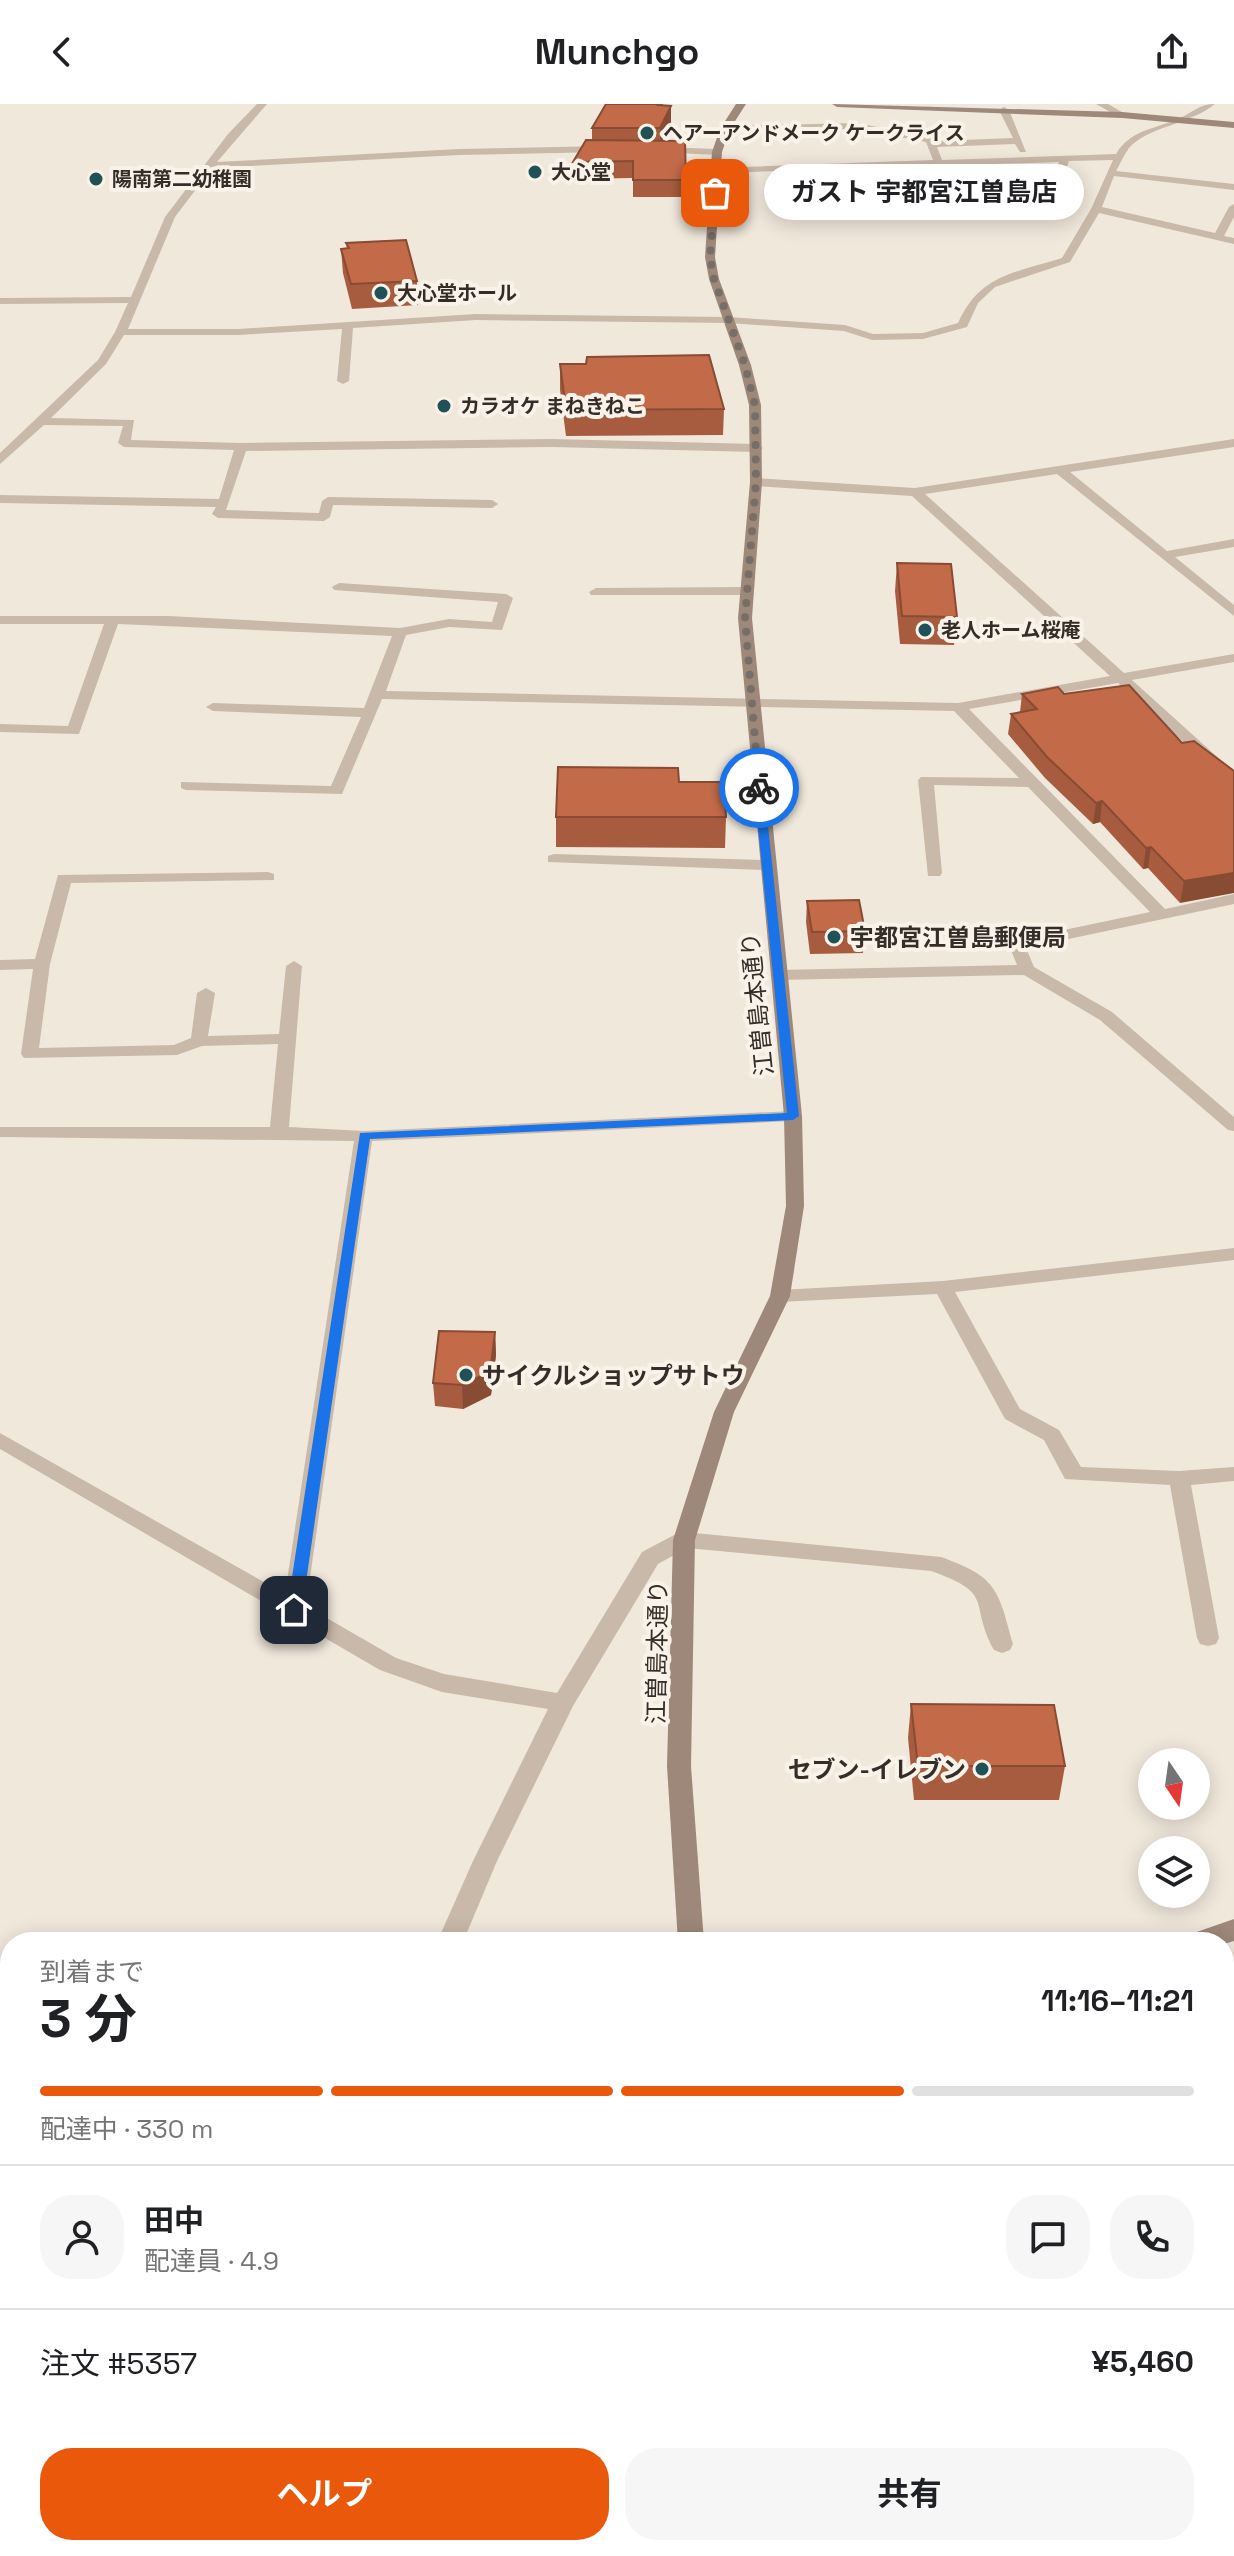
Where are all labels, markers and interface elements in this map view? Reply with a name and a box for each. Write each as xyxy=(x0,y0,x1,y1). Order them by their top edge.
text: Munchgo xyxy=(535,29,699,75)
icon: back xyxy=(40,30,84,74)
icon: share xyxy=(1150,30,1194,74)
place label: ヘアーアンドメーク ケークライス xyxy=(663,120,965,146)
marker: ヘアーアンドメーク ケークライス xyxy=(638,124,656,142)
place label: 大心堂 xyxy=(551,159,611,185)
pin xyxy=(681,159,749,227)
marker: 大心堂 xyxy=(526,163,544,181)
callout: ガスト 宇都宮江曽島店 xyxy=(763,165,1083,221)
place label: 陽南第二幼稚園 xyxy=(112,166,252,192)
marker: 陽南第二幼稚園 xyxy=(87,170,105,188)
icon: bag xyxy=(693,171,737,215)
text: ガスト 宇都宮江曽島店 xyxy=(791,175,1057,209)
place label: 大心堂ホール xyxy=(397,280,517,306)
marker: 大心堂ホール xyxy=(372,284,390,302)
place label: カラオケ まねきねこ xyxy=(460,393,645,419)
marker: カラオケ まねきねこ xyxy=(435,397,453,415)
place label: 老人ホーム桜庵 xyxy=(941,617,1080,643)
marker: 老人ホーム桜庵 xyxy=(916,621,934,639)
courier xyxy=(719,748,799,828)
icon: bike xyxy=(737,766,781,810)
place label: 宇都宮江曽島郵便局 xyxy=(850,922,1066,953)
marker: 宇都宮江曽島郵便局 xyxy=(825,928,843,946)
street label: 江曽島本通り xyxy=(734,931,780,1077)
place label: サイクルショップサトウ xyxy=(482,1360,745,1391)
marker: サイクルショップサトウ xyxy=(457,1366,475,1384)
pin xyxy=(260,1576,328,1644)
street label: 江曽島本通り xyxy=(640,1580,674,1724)
icon: home xyxy=(272,1588,316,1632)
north arrow xyxy=(1138,1748,1210,1820)
map controls xyxy=(1138,1748,1210,1908)
place label: セブン-イレブン xyxy=(788,1754,966,1785)
marker: セブン-イレブン xyxy=(973,1760,991,1778)
button: layers xyxy=(1138,1836,1210,1908)
text: 到着まで xyxy=(40,1955,144,1989)
text: 11:16–11:21 xyxy=(1041,1981,1194,2020)
text: 3 分 xyxy=(40,1986,137,2052)
text: 配達中 · 330 m xyxy=(40,2112,213,2146)
button: person xyxy=(40,2195,124,2279)
button: chat xyxy=(1006,2195,1090,2279)
button: phone xyxy=(1110,2195,1194,2279)
text: 田中 xyxy=(144,2201,204,2240)
text: 配達員 · 4.9 xyxy=(144,2244,279,2278)
text: ¥5,460 xyxy=(1092,2342,1194,2381)
text: 注文 #5357 xyxy=(40,2344,197,2383)
button: ヘルプ xyxy=(40,2448,609,2540)
button: 共有 xyxy=(625,2448,1194,2540)

